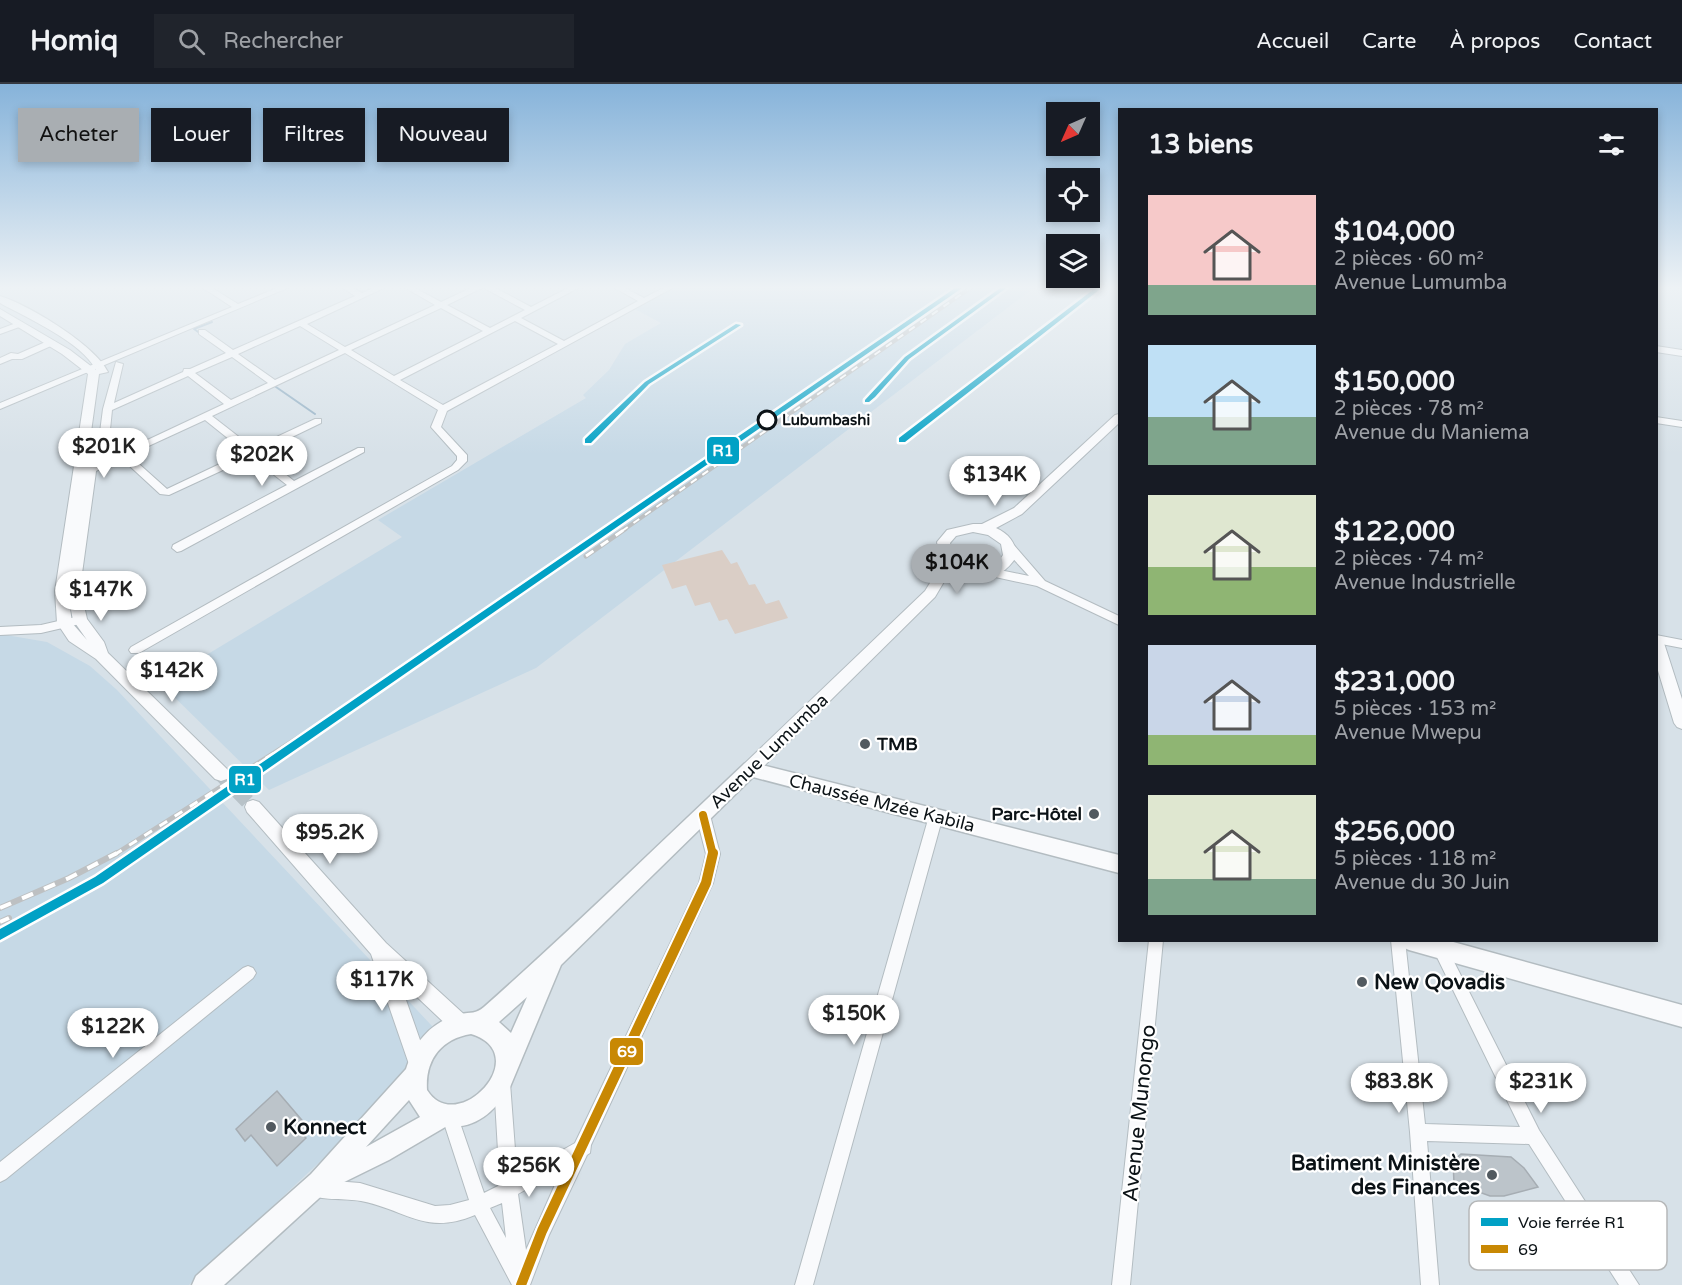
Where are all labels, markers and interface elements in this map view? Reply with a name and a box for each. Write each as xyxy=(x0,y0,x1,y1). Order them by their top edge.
search box xyxy=(154,14,574,68)
text: Homiq xyxy=(30,24,118,58)
icon: search xyxy=(175,25,208,58)
text: Rechercher xyxy=(223,28,343,54)
text: Accueil xyxy=(1256,29,1329,54)
text: Carte xyxy=(1362,29,1416,54)
text: À propos xyxy=(1449,29,1540,54)
text: Contact xyxy=(1573,29,1652,54)
north arrow xyxy=(1046,102,1100,156)
map controls xyxy=(1046,102,1100,288)
chip: Acheter xyxy=(18,108,139,162)
chip: Louer xyxy=(151,108,251,162)
chip: Filtres xyxy=(263,108,365,162)
chip: Nouveau xyxy=(377,108,509,162)
icon: filters xyxy=(1595,128,1628,161)
text: 13 biens xyxy=(1148,129,1253,160)
button: locate xyxy=(1046,168,1100,222)
text: $104,000 xyxy=(1334,216,1455,247)
icon: home xyxy=(1196,219,1268,291)
button: layers xyxy=(1046,234,1100,288)
text: 2 pièces · 60 m² xyxy=(1334,247,1484,271)
text: Avenue Lumumba xyxy=(1334,271,1507,295)
text: $150,000 xyxy=(1334,366,1455,397)
icon: home xyxy=(1196,369,1268,441)
text: 2 pièces · 78 m² xyxy=(1334,397,1484,421)
marker: Lubumbashi xyxy=(757,410,777,430)
place label: Lubumbashi xyxy=(782,411,870,429)
text: Avenue du Maniema xyxy=(1334,421,1529,445)
pin: $201K xyxy=(62,428,146,479)
text: $201K xyxy=(72,435,136,459)
pin: $202K xyxy=(220,436,304,487)
line badge: R1 xyxy=(706,436,740,465)
text: R1 xyxy=(712,441,734,461)
text: $202K xyxy=(230,443,294,467)
pin: $134K xyxy=(953,456,1037,507)
text: $134K xyxy=(963,463,1027,487)
text: $122,000 xyxy=(1334,516,1455,547)
icon: home xyxy=(1196,519,1268,591)
pin: $104K xyxy=(915,544,999,595)
text: 2 pièces · 74 m² xyxy=(1334,547,1484,571)
text: $104K xyxy=(925,551,989,575)
pin: $147K xyxy=(59,571,143,622)
text: Avenue Industrielle xyxy=(1334,571,1516,595)
text: $147K xyxy=(69,578,133,602)
pin: $142K xyxy=(130,652,214,703)
text: $142K xyxy=(140,659,204,683)
text: $231,000 xyxy=(1334,666,1455,697)
icon: home xyxy=(1196,669,1268,741)
street label: Avenue Lumumba xyxy=(705,689,833,813)
text: 5 pièces · 153 m² xyxy=(1334,697,1496,721)
text: Avenue Mwepu xyxy=(1334,721,1482,745)
place label: TMB xyxy=(876,733,918,755)
marker: TMB xyxy=(858,737,872,751)
line badge: R1 xyxy=(228,765,262,794)
street label: Chaussée Mzée Kabila xyxy=(787,769,977,837)
text: R1 xyxy=(234,770,256,790)
place label: Parc-Hôtel xyxy=(991,803,1082,825)
marker: Parc-Hôtel xyxy=(1087,807,1101,821)
pin: $95.2K xyxy=(281,814,379,865)
text: $256,000 xyxy=(1334,816,1455,847)
icon: home xyxy=(1196,819,1268,891)
text: $95.2K xyxy=(296,821,364,845)
text: 5 pièces · 118 m² xyxy=(1334,847,1496,871)
text: Avenue du 30 Juin xyxy=(1334,871,1510,895)
pin: $117K xyxy=(340,961,424,1012)
text: $117K xyxy=(350,968,414,992)
place label: New Qovadis xyxy=(1374,970,1505,995)
marker: New Qovadis xyxy=(1355,975,1369,989)
pin: $150K xyxy=(812,995,896,1046)
text: $150K xyxy=(822,1002,886,1026)
pin: $122K xyxy=(71,1008,155,1059)
text: $122K xyxy=(81,1015,145,1039)
street label: Avenue Munongo xyxy=(1118,1023,1161,1203)
line badge: 69 xyxy=(609,1037,644,1066)
text: 69 xyxy=(617,1042,637,1062)
pin: $83.8K xyxy=(1350,1063,1448,1114)
pin: $231K xyxy=(1499,1063,1583,1114)
text: $83.8K xyxy=(1365,1070,1433,1094)
text: $231K xyxy=(1509,1070,1573,1094)
place label: Konnect xyxy=(283,1115,367,1140)
marker: Konnect xyxy=(264,1120,278,1134)
pin: $256K xyxy=(487,1147,571,1198)
place label: Batiment Ministère des Finances xyxy=(1291,1151,1480,1200)
text: $256K xyxy=(497,1154,561,1178)
marker: Batiment Ministère des Finances xyxy=(1485,1168,1499,1182)
legend xyxy=(1469,1201,1667,1270)
text: Voie ferrée R1 xyxy=(1518,1213,1626,1233)
text: 69 xyxy=(1518,1240,1538,1260)

